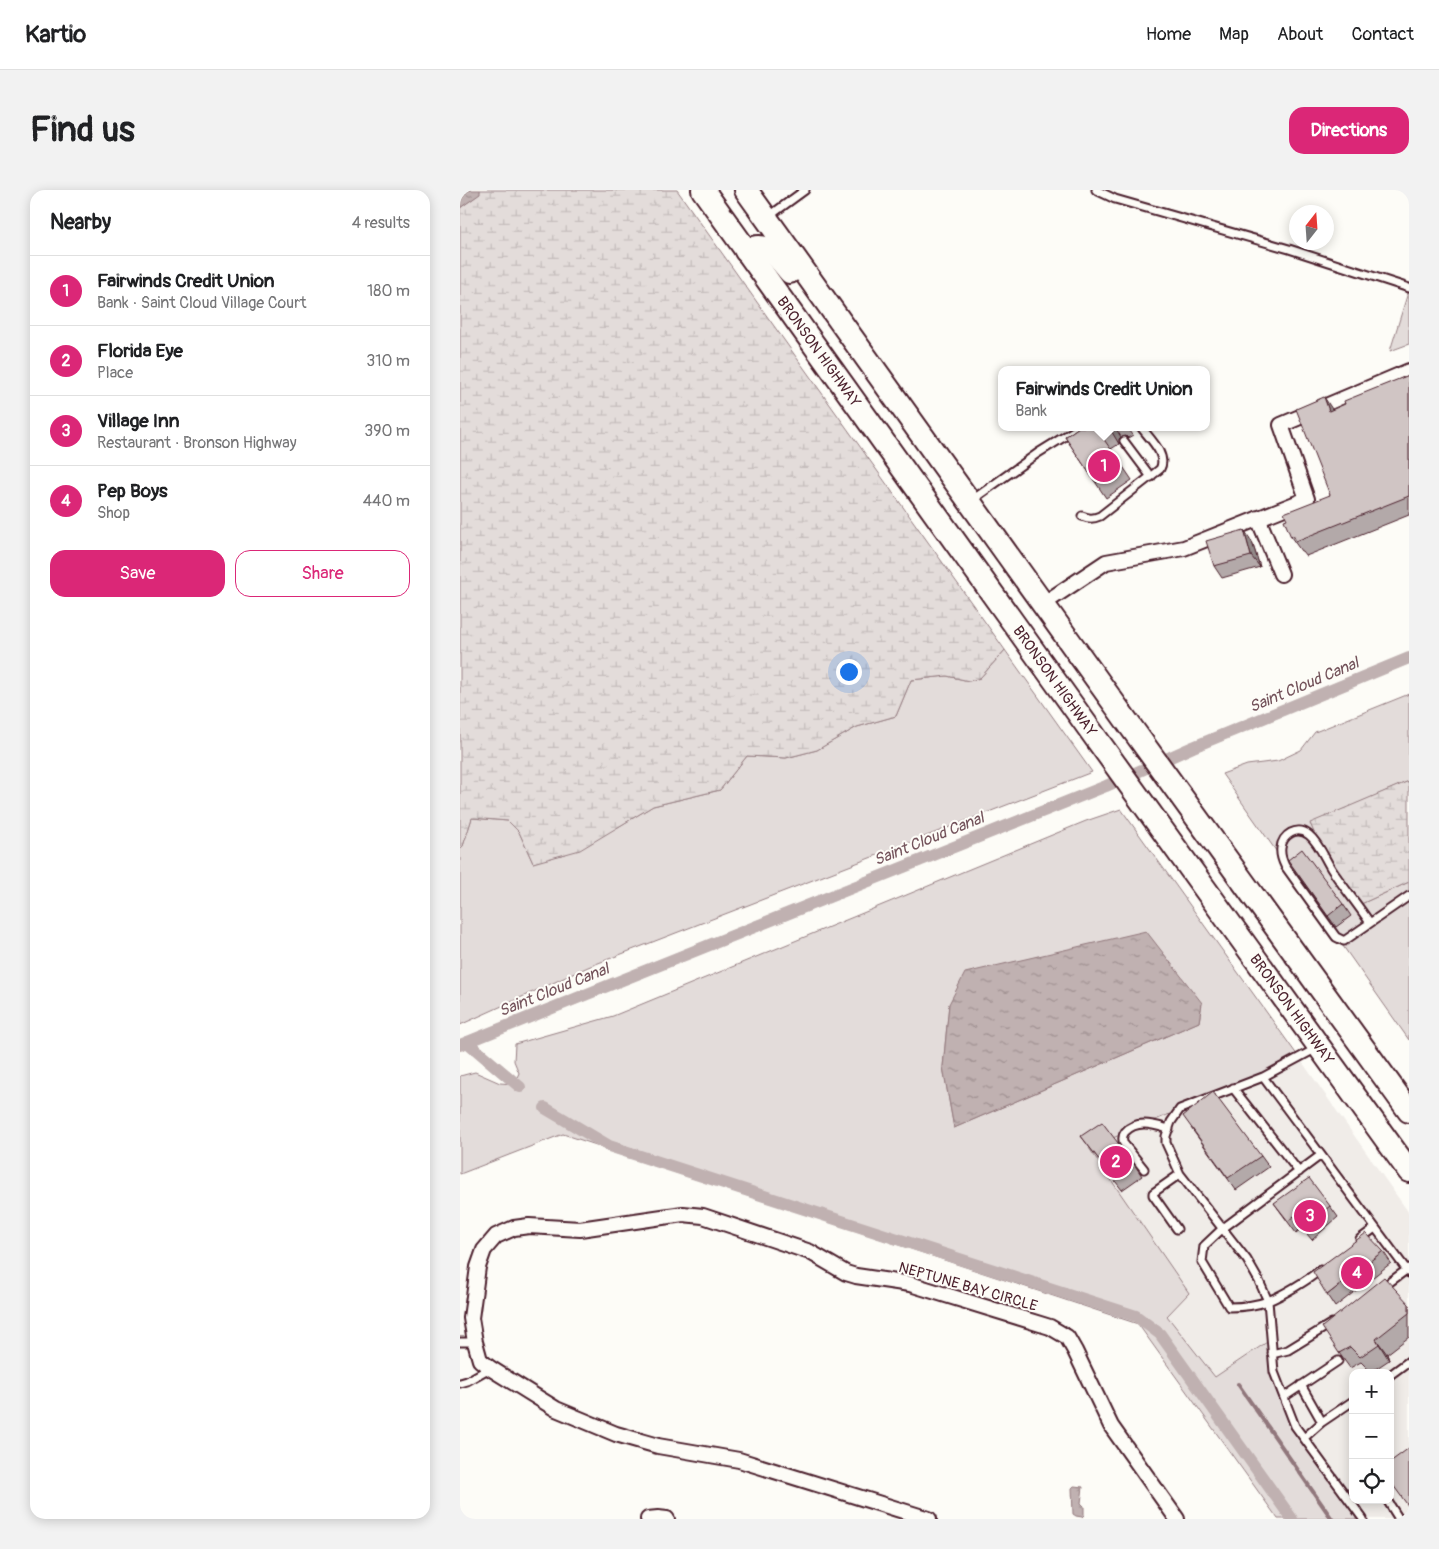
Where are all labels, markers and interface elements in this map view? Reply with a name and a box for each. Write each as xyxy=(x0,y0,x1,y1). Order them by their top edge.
text: Kartio xyxy=(25,20,86,49)
text: Home xyxy=(1146,23,1191,46)
text: Map xyxy=(1219,23,1249,46)
text: About xyxy=(1277,23,1323,46)
text: Contact xyxy=(1351,23,1414,46)
button: Directions xyxy=(1289,107,1409,154)
text: Find us xyxy=(30,108,135,152)
north arrow xyxy=(1289,205,1334,250)
text: Nearby xyxy=(50,209,111,236)
text: 4 results xyxy=(352,213,410,233)
text: Fairwinds Credit Union xyxy=(97,269,274,293)
text: 1 xyxy=(63,281,69,301)
text: 180 m xyxy=(367,281,410,301)
text: Bank · Saint Cloud Village Court xyxy=(97,293,306,313)
street label: BRONSON HIGHWAY xyxy=(773,293,865,411)
text: Florida Eye xyxy=(97,339,183,363)
text: 2 xyxy=(62,351,70,371)
text: 310 m xyxy=(366,351,410,371)
text: Place xyxy=(97,363,133,383)
popup xyxy=(998,366,1210,431)
text: Fairwinds Credit Union xyxy=(1015,377,1193,401)
text: Bank xyxy=(1015,401,1047,421)
text: Village Inn xyxy=(97,409,180,433)
text: 3 xyxy=(62,421,70,441)
text: 390 m xyxy=(364,421,410,441)
text: Restaurant · Bronson Highway xyxy=(97,433,297,453)
pin: 1 xyxy=(1088,447,1120,485)
text: Pep Boys xyxy=(97,479,168,503)
text: 4 xyxy=(61,491,71,511)
text: 440 m xyxy=(363,491,410,511)
text: Shop xyxy=(97,503,130,523)
button: Save xyxy=(50,550,225,597)
button: Share xyxy=(235,550,410,597)
street label: BRONSON HIGHWAY xyxy=(1009,622,1101,740)
water label: Saint Cloud Canal xyxy=(1246,652,1364,717)
your location xyxy=(836,659,862,685)
water label: Saint Cloud Canal xyxy=(871,807,989,870)
street label: BRONSON HIGHWAY xyxy=(1246,950,1338,1068)
water label: Saint Cloud Canal xyxy=(496,958,614,1021)
pin: 2 xyxy=(1100,1143,1132,1181)
pin: 3 xyxy=(1294,1197,1326,1235)
pin: 4 xyxy=(1341,1254,1373,1292)
street label: NEPTUNE BAY CIRCLE xyxy=(896,1258,1040,1316)
map controls xyxy=(1349,1369,1394,1504)
button: + xyxy=(1349,1369,1394,1414)
button: − xyxy=(1349,1414,1394,1459)
button: locate xyxy=(1349,1459,1394,1504)

